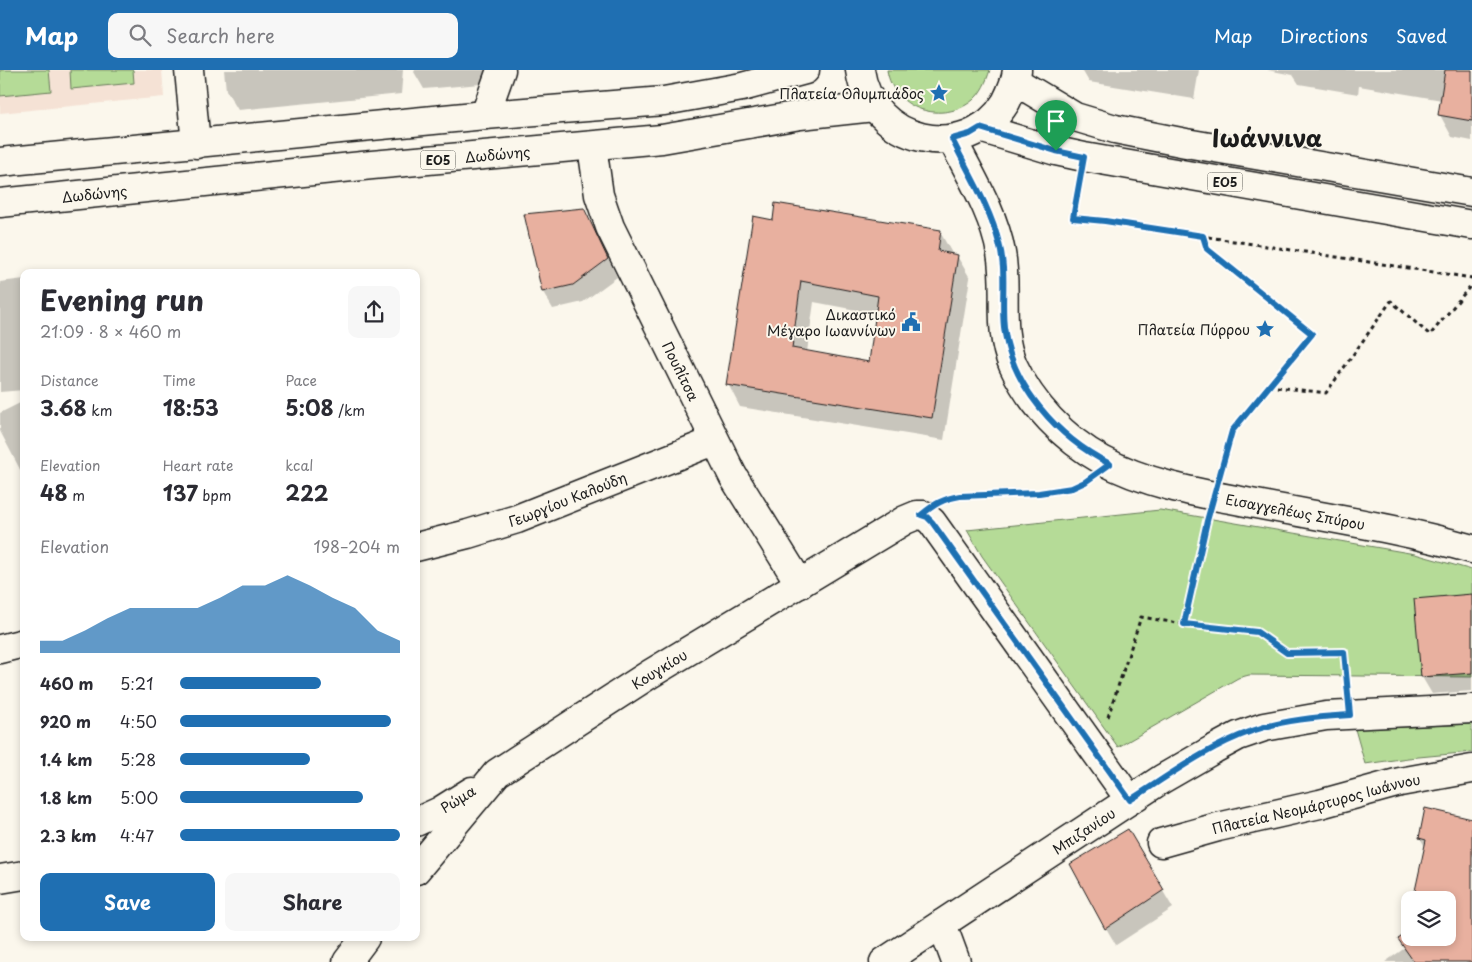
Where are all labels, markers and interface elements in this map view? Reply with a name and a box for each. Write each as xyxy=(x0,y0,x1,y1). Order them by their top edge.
search box xyxy=(108,13,458,58)
text: Map xyxy=(25,17,78,53)
icon: search xyxy=(126,21,154,49)
text: Search here xyxy=(166,21,275,49)
text: Map xyxy=(1214,22,1252,49)
text: Directions xyxy=(1280,22,1368,49)
text: Saved xyxy=(1396,22,1447,49)
place icon: Πλατεία Ολυμπιάδος xyxy=(928,82,950,104)
place label: Πλατεία Ολυμπιάδος xyxy=(779,83,924,104)
pin xyxy=(1035,100,1077,151)
icon: arrive xyxy=(1042,107,1070,135)
district label: Ιωάννινα xyxy=(1212,119,1323,155)
street label: Δωδώνης xyxy=(464,140,531,167)
road number: ΕΟ5 xyxy=(420,150,456,170)
road number: ΕΟ5 xyxy=(1208,172,1242,191)
street label: Δωδώνης xyxy=(61,180,128,207)
text: Evening run xyxy=(40,278,204,321)
button: share xyxy=(348,286,400,338)
place label: Δικαστικό Μέγαρο Ιωαννίνων xyxy=(767,304,896,341)
public building icon: Δικαστικό Μέγαρο Ιωαννίνων xyxy=(900,311,922,333)
place icon: Πλατεία Πύρρου xyxy=(1254,318,1276,340)
text: 21:09 · 8 × 460 m xyxy=(40,319,181,343)
place label: Πλατεία Πύρρου xyxy=(1137,319,1250,340)
street label: Πουλίτσα xyxy=(658,338,705,404)
text: Distance xyxy=(40,370,99,391)
text: Time xyxy=(163,370,196,391)
text: Pace xyxy=(285,370,317,391)
text: 3.68 xyxy=(40,391,87,423)
text: 18:53 xyxy=(163,391,219,423)
text: 5:08 xyxy=(285,391,334,423)
text: km xyxy=(87,400,112,421)
text: /km xyxy=(334,400,365,421)
text: Elevation xyxy=(40,455,100,476)
text: Heart rate xyxy=(163,455,233,476)
text: kcal xyxy=(285,455,313,476)
street label: Γεωργίου Καλούδη xyxy=(506,466,630,532)
text: 48 xyxy=(40,476,68,508)
text: 137 xyxy=(163,476,198,508)
text: 222 xyxy=(285,476,329,508)
text: m xyxy=(68,485,85,506)
text: bpm xyxy=(198,485,231,506)
street label: Εισαγγελέως Σπύρου xyxy=(1224,488,1367,535)
text: Elevation xyxy=(40,534,109,558)
text: 198–204 m xyxy=(314,534,400,558)
street label: Κουγκίου xyxy=(627,644,691,694)
text: 460 m xyxy=(40,671,93,695)
text: 5:21 xyxy=(120,671,153,695)
text: 920 m xyxy=(40,709,91,733)
text: 4:50 xyxy=(120,709,157,733)
text: 1.4 km xyxy=(40,747,92,771)
text: 5:28 xyxy=(120,747,156,771)
street label: Πλατεία Νεομάρτυρος Ιωάννου xyxy=(1209,768,1422,839)
street label: Ρώμα xyxy=(436,780,480,818)
text: 1.8 km xyxy=(40,785,92,809)
text: 5:00 xyxy=(120,785,158,809)
street label: Μπιζανίου xyxy=(1048,802,1119,859)
text: 2.3 km xyxy=(40,823,96,847)
text: 4:47 xyxy=(120,823,154,847)
button: Save xyxy=(40,873,215,931)
button: Share xyxy=(225,873,400,931)
map controls xyxy=(1401,891,1456,946)
button: layers xyxy=(1401,891,1456,946)

